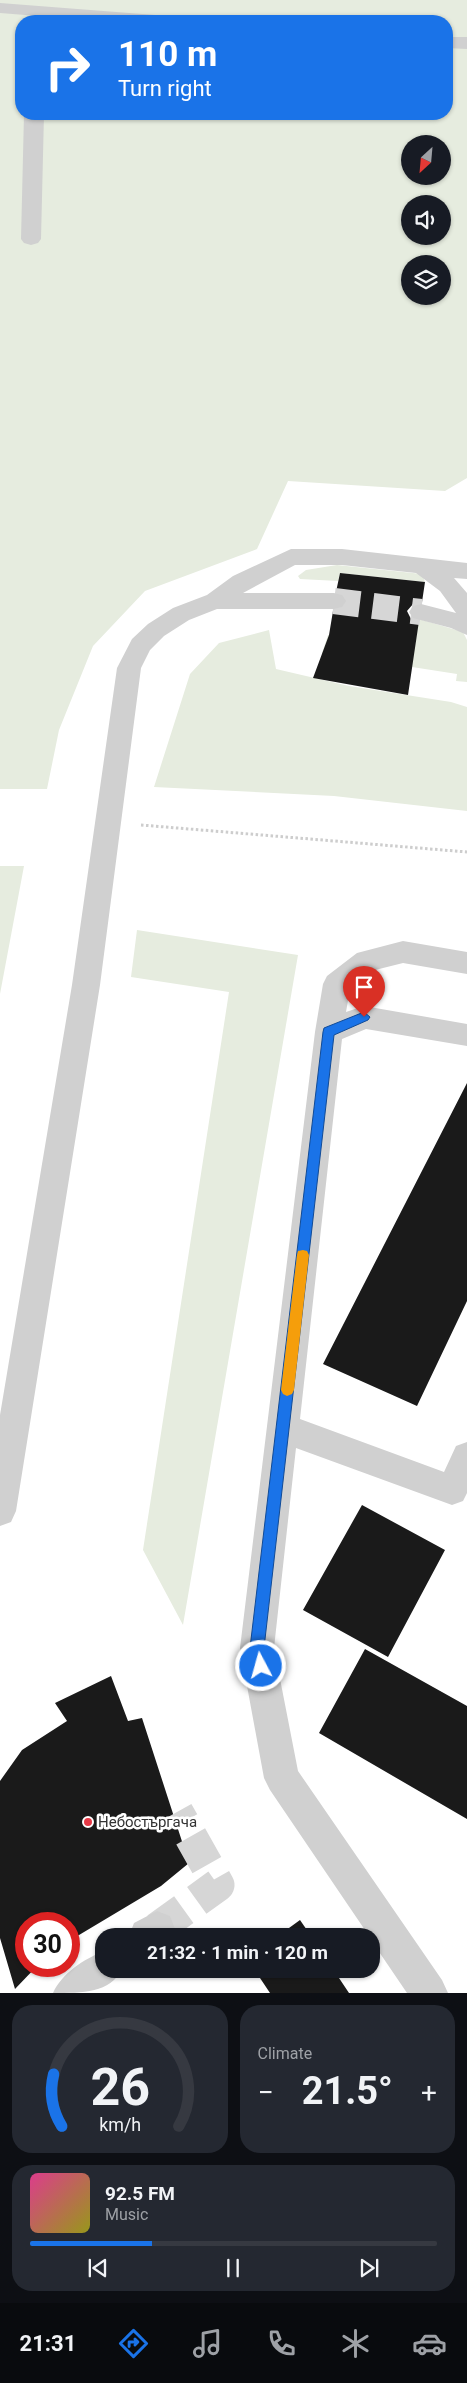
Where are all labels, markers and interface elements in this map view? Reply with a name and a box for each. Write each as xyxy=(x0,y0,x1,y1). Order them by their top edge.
text: 110 m xyxy=(118,34,217,75)
icon: right xyxy=(35,35,100,100)
text: Turn right xyxy=(118,76,212,101)
north arrow xyxy=(401,135,451,185)
map controls xyxy=(401,135,451,305)
button: sound xyxy=(401,195,451,245)
button: layers xyxy=(401,255,451,305)
pin xyxy=(343,966,385,1017)
icon: arrive xyxy=(350,973,378,1001)
position arrow xyxy=(234,1639,286,1691)
place label: Небостъргача xyxy=(98,1813,197,1831)
marker: Небостъргача xyxy=(82,1816,94,1828)
speed limit sign: 30 xyxy=(15,1912,80,1977)
text: 21:32 · 1 min · 120 m xyxy=(147,1941,328,1964)
text: Climate xyxy=(258,2044,312,2063)
text: 26 xyxy=(90,2057,150,2118)
text: 21.5° xyxy=(302,2069,393,2113)
text: − xyxy=(258,2076,274,2109)
text: + xyxy=(421,2076,437,2109)
text: km/h xyxy=(99,2114,141,2135)
text: 92.5 FM xyxy=(105,2182,175,2205)
text: Music xyxy=(105,2205,148,2224)
icon: previous xyxy=(84,2254,112,2282)
icon: pause xyxy=(219,2254,247,2282)
icon: next xyxy=(355,2254,383,2282)
icon: directions xyxy=(116,2326,151,2361)
icon: music xyxy=(190,2326,225,2361)
icon: phone xyxy=(264,2326,299,2361)
icon: climate xyxy=(338,2326,373,2361)
icon: car xyxy=(412,2326,447,2361)
text: 21:31 xyxy=(20,2331,76,2356)

